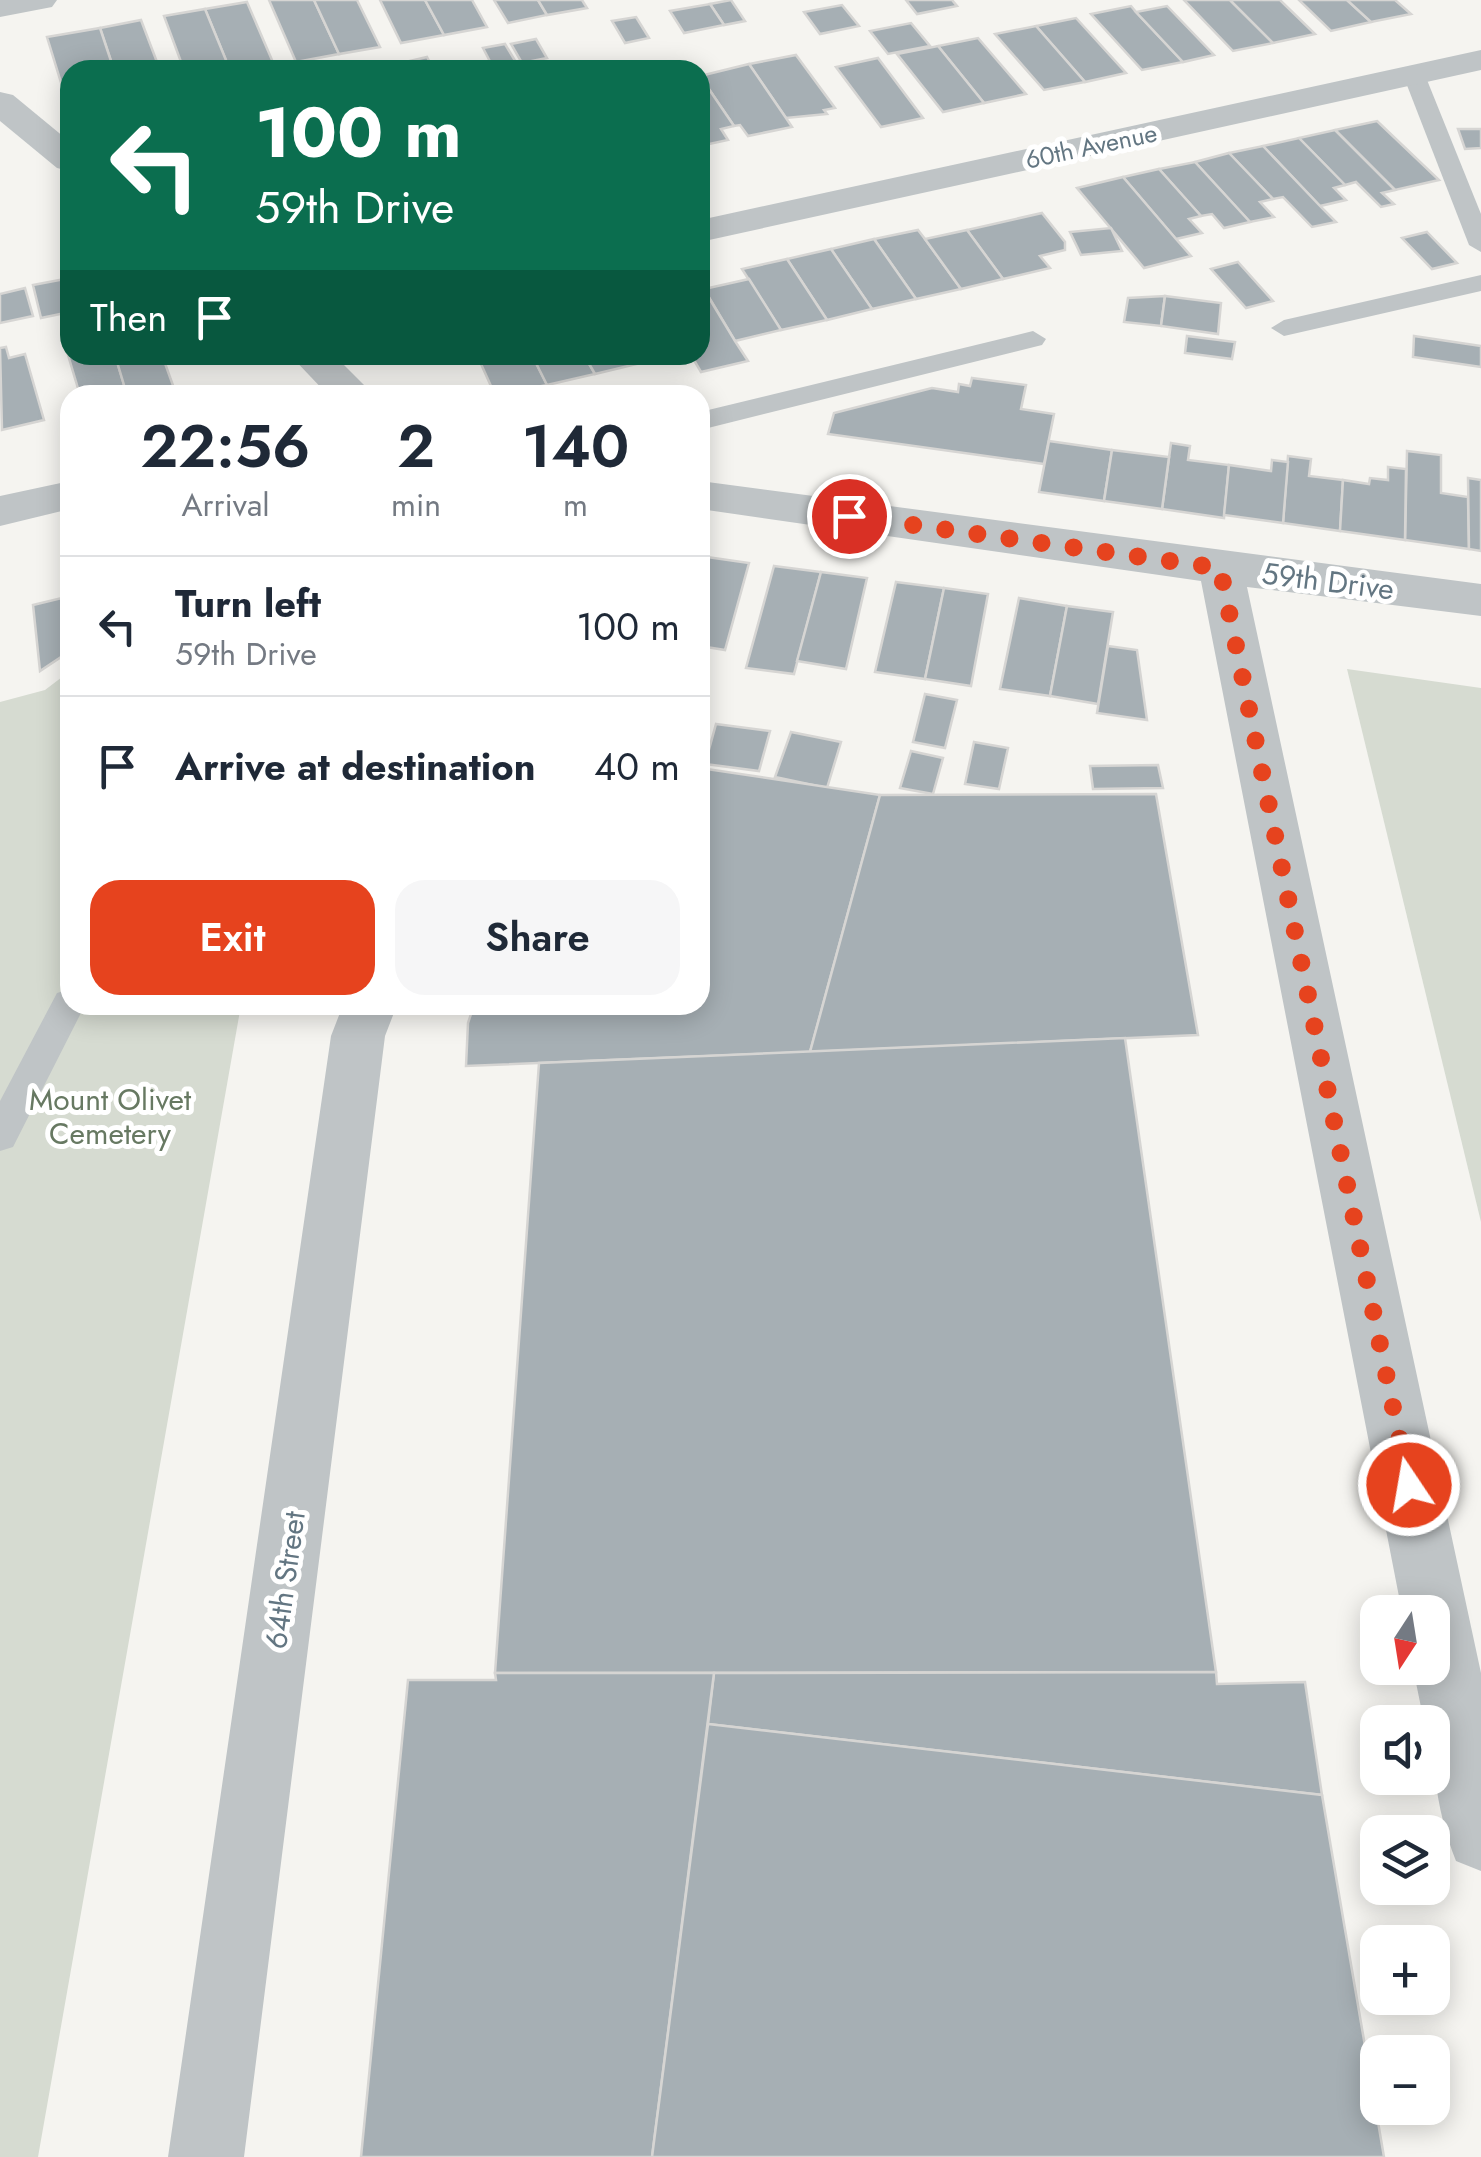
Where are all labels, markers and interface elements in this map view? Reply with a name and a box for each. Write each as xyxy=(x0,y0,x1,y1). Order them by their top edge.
text: 100 m xyxy=(255,82,462,183)
icon: left xyxy=(90,100,220,230)
street label: 60th Avenue xyxy=(1022,114,1160,178)
text: 59th Drive xyxy=(255,175,454,240)
text: Then xyxy=(90,290,167,345)
icon: arrive xyxy=(187,290,242,345)
text: 22:56 xyxy=(141,403,311,490)
text: 2 xyxy=(397,403,435,490)
text: 140 xyxy=(522,403,629,490)
pin xyxy=(807,474,892,559)
text: Arrival xyxy=(181,482,270,528)
text: min xyxy=(391,482,441,528)
text: m xyxy=(563,482,588,528)
icon: arrive xyxy=(822,489,877,544)
street label: 59th Drive xyxy=(1259,552,1397,610)
text: Turn left xyxy=(175,576,321,631)
icon: left xyxy=(90,599,145,654)
text: 100 m xyxy=(576,599,680,654)
text: 59th Drive xyxy=(175,631,317,677)
icon: arrive xyxy=(90,739,145,794)
text: Arrive at destination xyxy=(175,739,536,794)
text: 40 m xyxy=(594,739,680,794)
button: Exit xyxy=(90,880,375,995)
button: Share xyxy=(395,880,680,995)
park label: Mount Olivet Cemetery xyxy=(29,1078,192,1155)
position arrow xyxy=(1357,1433,1461,1537)
street label: 64th Street xyxy=(254,1508,316,1651)
north arrow xyxy=(1360,1595,1450,1685)
map controls xyxy=(1360,1595,1450,2125)
button: sound xyxy=(1360,1705,1450,1795)
button: layers xyxy=(1360,1815,1450,1905)
button: + xyxy=(1360,1925,1450,2015)
button: − xyxy=(1360,2035,1450,2125)

